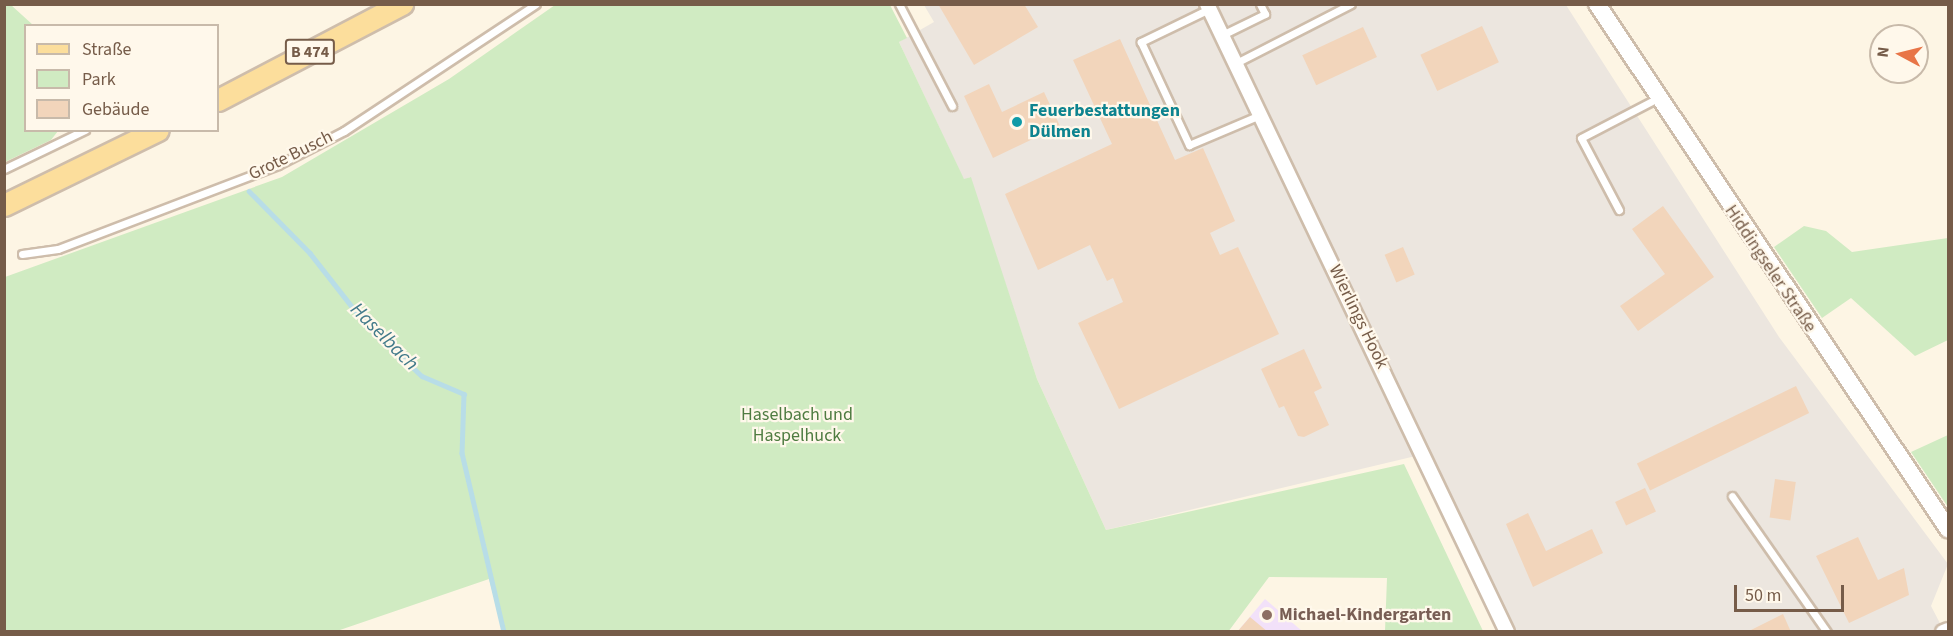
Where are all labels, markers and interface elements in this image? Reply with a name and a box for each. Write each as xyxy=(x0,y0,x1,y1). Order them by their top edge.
legend xyxy=(24,24,219,132)
north arrow xyxy=(1869,24,1929,84)
text: Straße xyxy=(82,37,131,62)
road number: B 474 xyxy=(284,39,336,65)
text: N xyxy=(1872,45,1895,59)
text: Park xyxy=(82,67,116,92)
text: Gebäude xyxy=(82,97,150,122)
place label: Feuerbestattungen Dülmen xyxy=(1029,101,1180,144)
marker: Feuerbestattungen Dülmen xyxy=(1010,115,1024,129)
street label: Grote Busch xyxy=(245,126,337,186)
street label: Hiddingseler Straße xyxy=(1719,201,1821,337)
street label: Wierlings Hook xyxy=(1324,261,1392,373)
water label: Haselbach xyxy=(345,298,423,376)
park label: Haselbach und Haspelhuck xyxy=(741,405,853,448)
scale bar xyxy=(1737,573,1846,611)
text: 50 m xyxy=(1745,583,1781,608)
place label: Michael-Kindergarten xyxy=(1279,604,1451,626)
marker: Michael-Kindergarten xyxy=(1260,608,1274,622)

